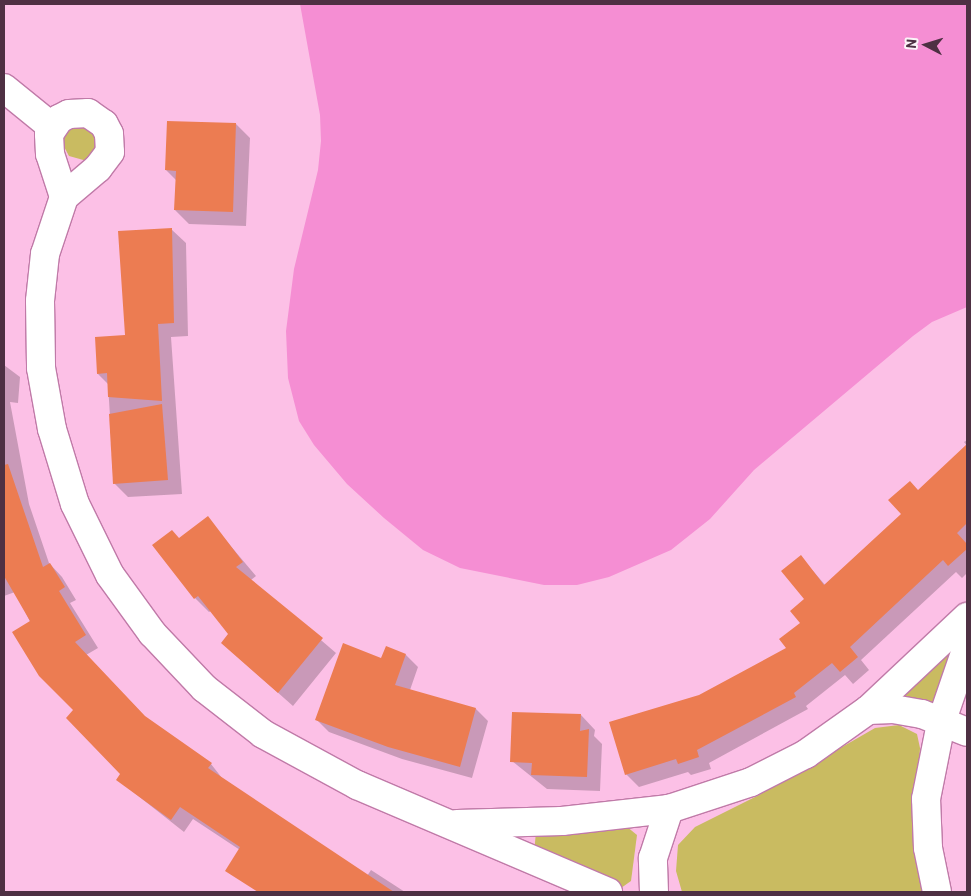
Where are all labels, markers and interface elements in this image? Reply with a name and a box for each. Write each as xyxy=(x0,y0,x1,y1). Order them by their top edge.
north arrow xyxy=(901,20,951,70)
text: N xyxy=(902,38,919,49)

